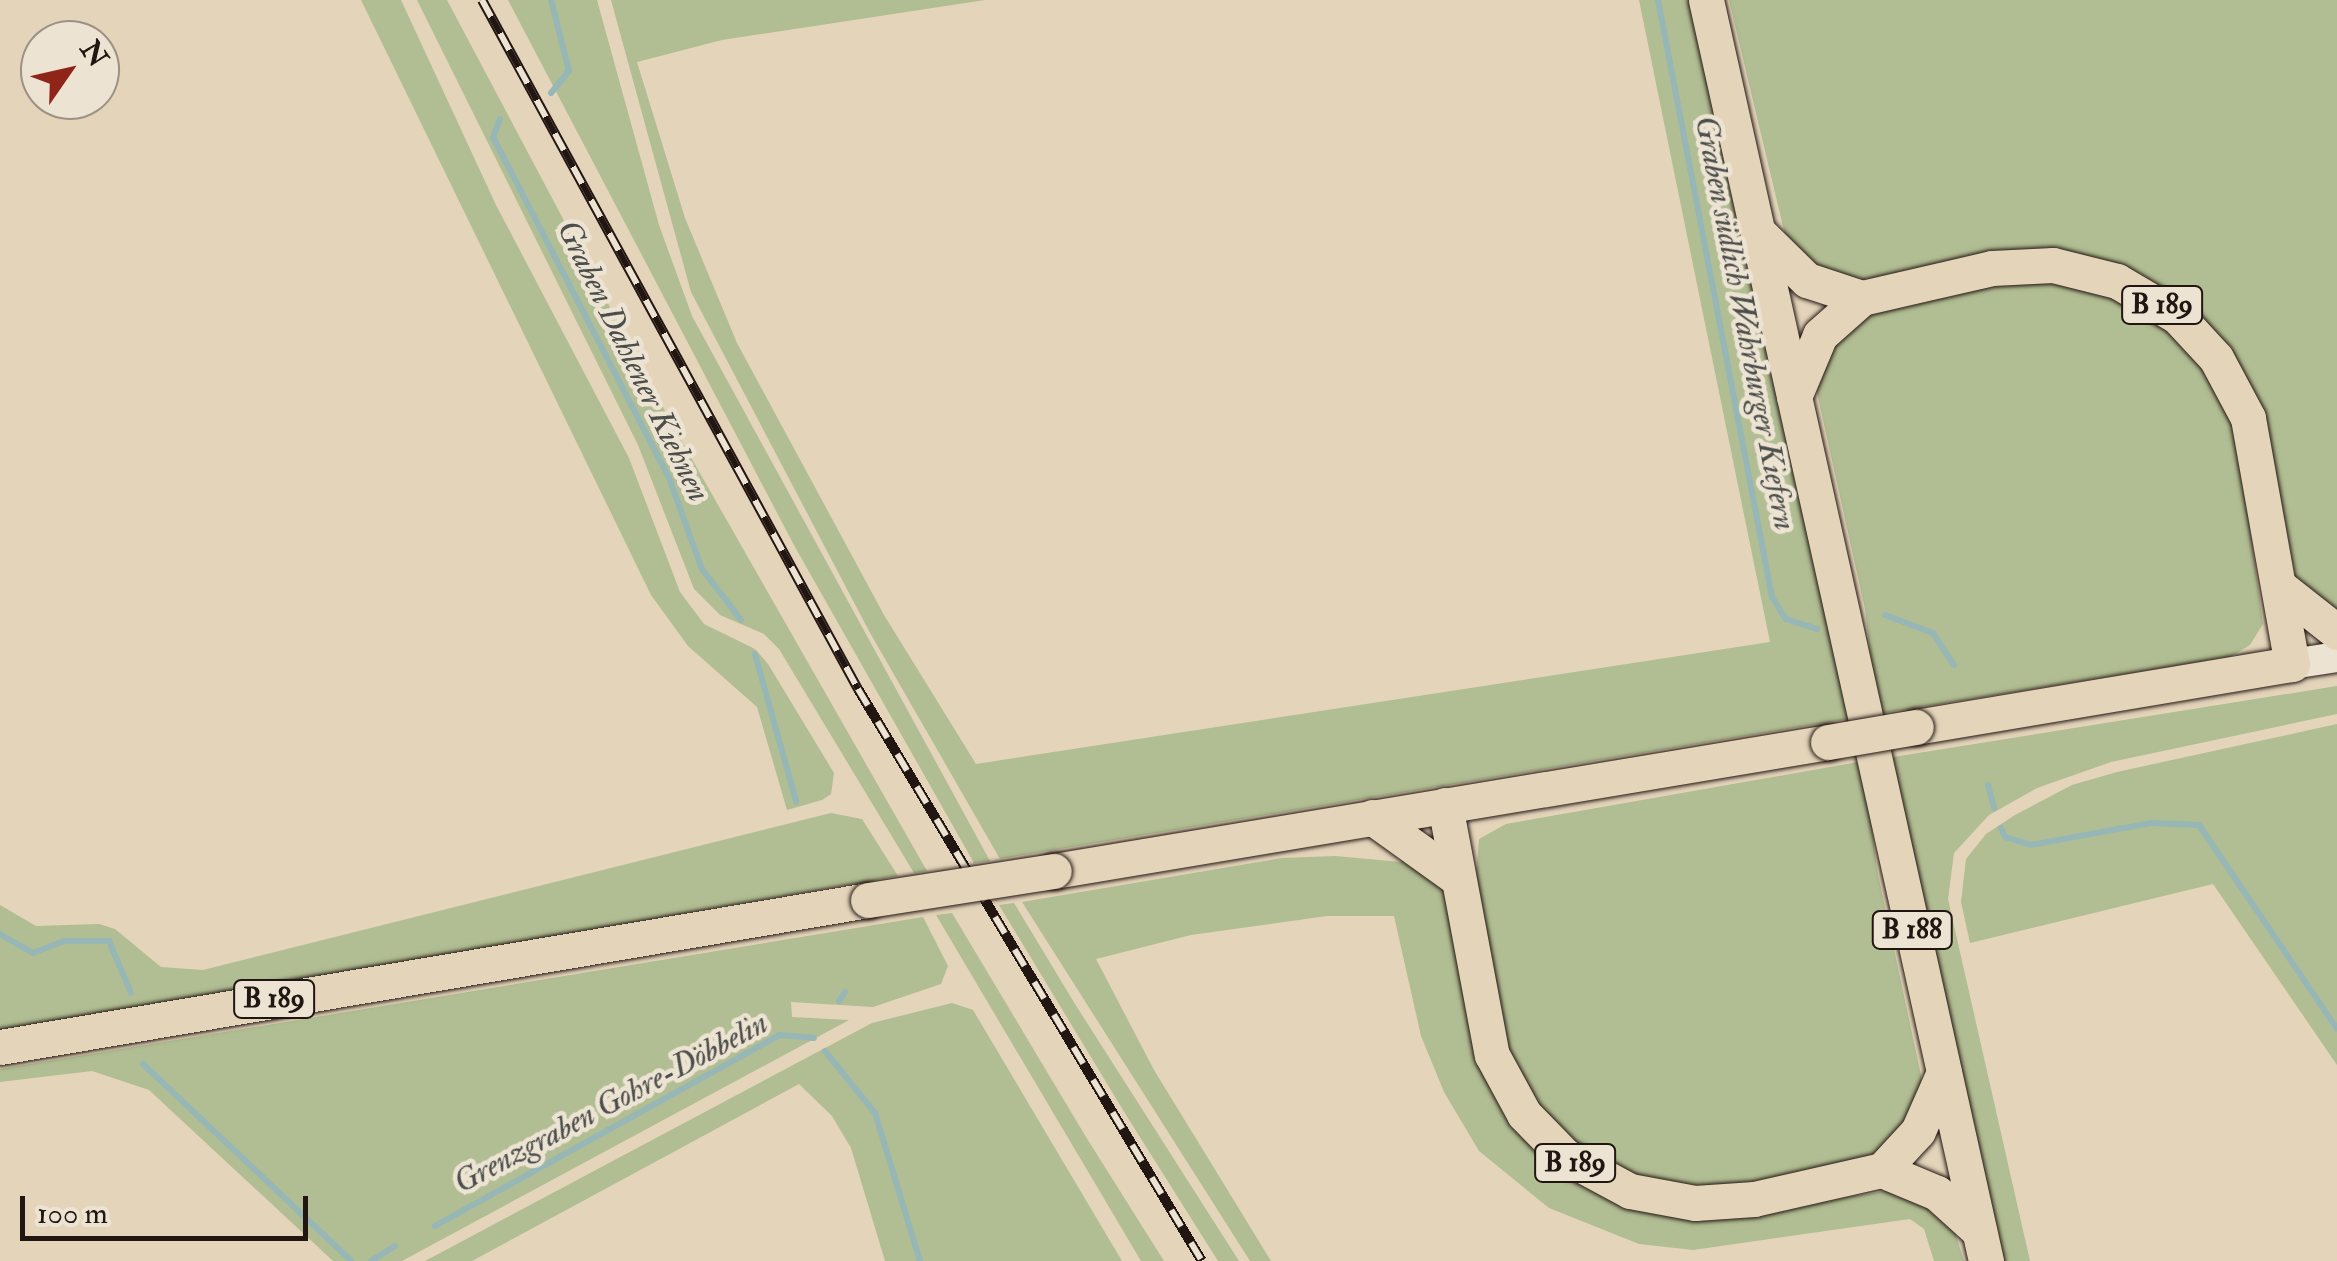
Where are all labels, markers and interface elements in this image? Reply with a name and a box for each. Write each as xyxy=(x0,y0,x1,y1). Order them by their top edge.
north arrow xyxy=(20,20,120,120)
text: N xyxy=(72,34,115,74)
water label: Graben südlich Wahrburger Kiefern xyxy=(1686,113,1804,533)
water label: Graben Dahlener Kiehnen xyxy=(548,214,718,508)
road number: B 189 xyxy=(2120,282,2204,328)
road number: B 188 xyxy=(1870,907,1954,953)
road number: B 189 xyxy=(232,976,316,1022)
water label: Grenzgraben Gohre-Döbbelin xyxy=(447,1004,775,1202)
road number: B 189 xyxy=(1532,1140,1618,1186)
scale bar xyxy=(25,1176,312,1238)
text: 100 m xyxy=(37,1195,108,1232)

